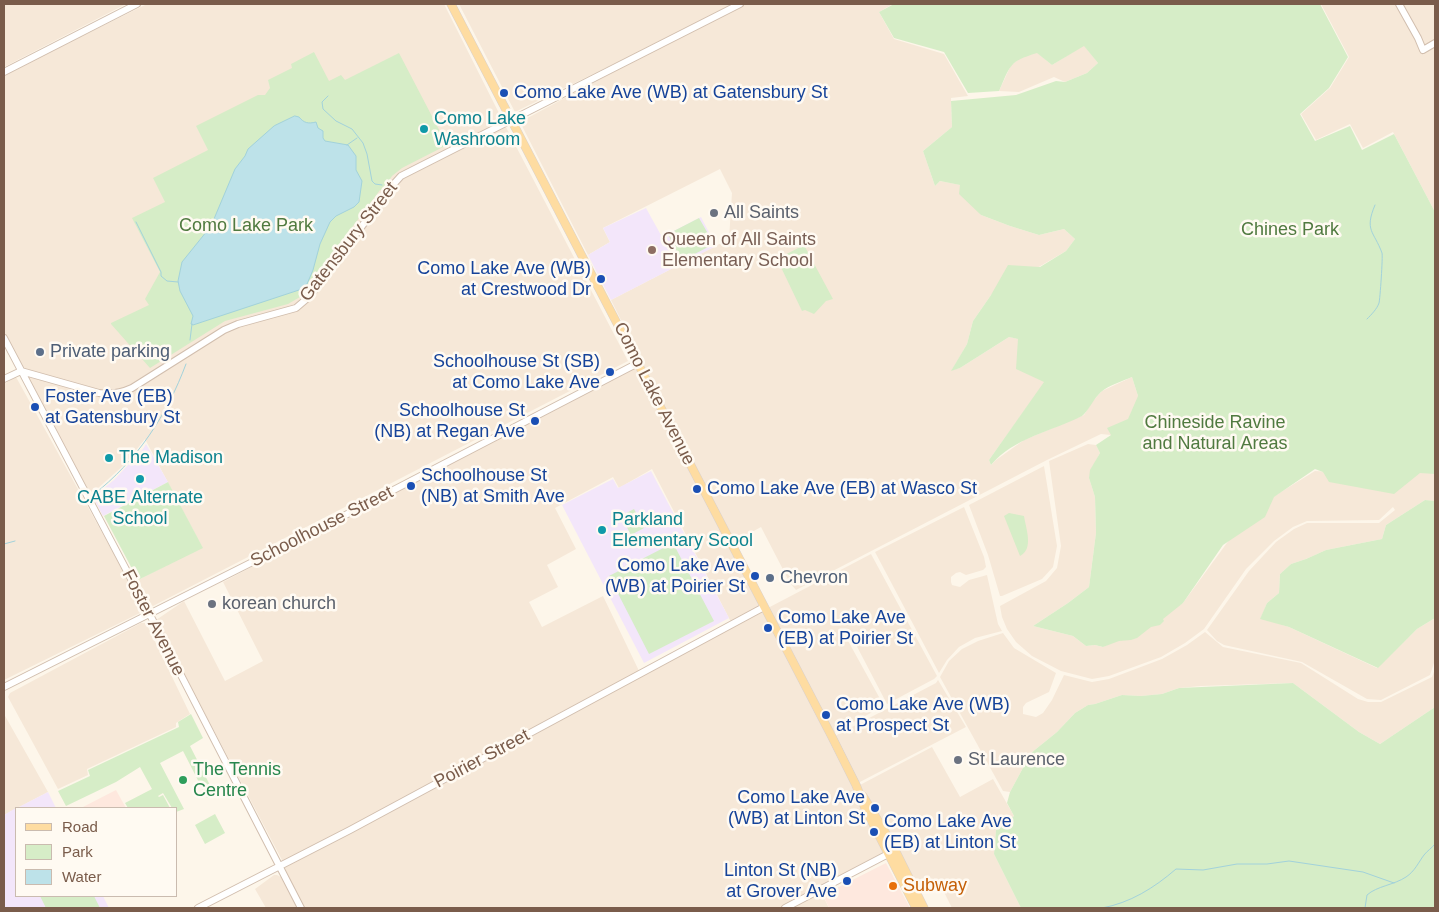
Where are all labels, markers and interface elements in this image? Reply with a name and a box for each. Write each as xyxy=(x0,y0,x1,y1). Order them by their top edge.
place label: Como Lake Ave (WB) at Gatensbury St xyxy=(514,82,828,104)
marker: Como Lake Ave (WB) at Gatensbury St xyxy=(498,87,510,99)
place label: Como Lake Washroom xyxy=(434,108,526,150)
marker: Como Lake Washroom xyxy=(418,123,430,135)
street label: Gatensbury Street xyxy=(296,178,402,306)
place label: All Saints xyxy=(724,202,799,224)
marker: All Saints xyxy=(708,207,720,219)
park label: Como Lake Park xyxy=(179,215,313,237)
park label: Chines Park xyxy=(1241,219,1339,241)
place label: Queen of All Saints Elementary School xyxy=(662,229,816,272)
marker: Queen of All Saints Elementary School xyxy=(646,244,658,256)
place label: Como Lake Ave (WB) at Crestwood Dr xyxy=(417,258,591,300)
marker: Como Lake Ave (WB) at Crestwood Dr xyxy=(595,273,607,285)
street label: Como Lake Avenue xyxy=(609,319,699,469)
place label: Private parking xyxy=(50,341,170,363)
marker: Private parking xyxy=(34,346,46,358)
place label: Schoolhouse St (SB) at Como Lake Ave xyxy=(433,351,600,394)
marker: Schoolhouse St (SB) at Como Lake Ave xyxy=(604,366,616,378)
place label: Foster Ave (EB) at Gatensbury St xyxy=(45,386,180,428)
place label: Schoolhouse St (NB) at Regan Ave xyxy=(374,400,525,442)
marker: Foster Ave (EB) at Gatensbury St xyxy=(29,401,41,413)
park label: Chineside Ravine and Natural Areas xyxy=(1142,412,1288,454)
marker: Schoolhouse St (NB) at Regan Ave xyxy=(529,415,541,427)
place label: The Madison xyxy=(119,447,223,469)
marker: The Madison xyxy=(103,452,115,464)
place label: Schoolhouse St (NB) at Smith Ave xyxy=(421,465,565,508)
marker: CABE Alternate School xyxy=(134,473,146,485)
place label: Como Lake Ave (EB) at Wasco St xyxy=(707,478,977,500)
marker: Schoolhouse St (NB) at Smith Ave xyxy=(405,480,417,492)
street label: Schoolhouse Street xyxy=(247,482,397,572)
marker: Como Lake Ave (EB) at Wasco St xyxy=(691,483,703,495)
place label: CABE Alternate School xyxy=(77,487,203,530)
place label: Parkland Elementary Scool xyxy=(612,509,753,552)
marker: Parkland Elementary Scool xyxy=(596,524,608,536)
place label: Como Lake Ave (WB) at Poirier St xyxy=(605,555,745,598)
street label: Foster Avenue xyxy=(117,566,189,680)
place label: Chevron xyxy=(780,567,848,589)
marker: Como Lake Ave (WB) at Poirier St xyxy=(749,570,761,582)
marker: Chevron xyxy=(764,572,776,584)
place label: korean church xyxy=(222,593,336,615)
marker: korean church xyxy=(206,598,218,610)
place label: Como Lake Ave (EB) at Poirier St xyxy=(778,607,913,650)
marker: Como Lake Ave (EB) at Poirier St xyxy=(762,622,774,634)
place label: Como Lake Ave (WB) at Prospect St xyxy=(836,694,1010,736)
marker: Como Lake Ave (WB) at Prospect St xyxy=(820,709,832,721)
street label: Poirier Street xyxy=(431,725,533,793)
place label: St Laurence xyxy=(968,749,1065,771)
marker: St Laurence xyxy=(952,754,964,766)
place label: The Tennis Centre xyxy=(193,759,281,802)
marker: The Tennis Centre xyxy=(177,774,189,786)
place label: Como Lake Ave (WB) at Linton St xyxy=(728,787,865,830)
marker: Como Lake Ave (WB) at Linton St xyxy=(869,802,881,814)
legend xyxy=(15,807,178,897)
place label: Como Lake Ave (EB) at Linton St xyxy=(884,811,1016,854)
text: Road xyxy=(62,818,98,835)
marker: Como Lake Ave (EB) at Linton St xyxy=(868,826,880,838)
text: Park xyxy=(62,843,93,860)
place label: Linton St (NB) at Grover Ave xyxy=(724,860,837,902)
text: Water xyxy=(62,868,101,885)
marker: Linton St (NB) at Grover Ave xyxy=(841,875,853,887)
place label: Subway xyxy=(903,875,967,897)
marker: Subway xyxy=(887,880,899,892)

